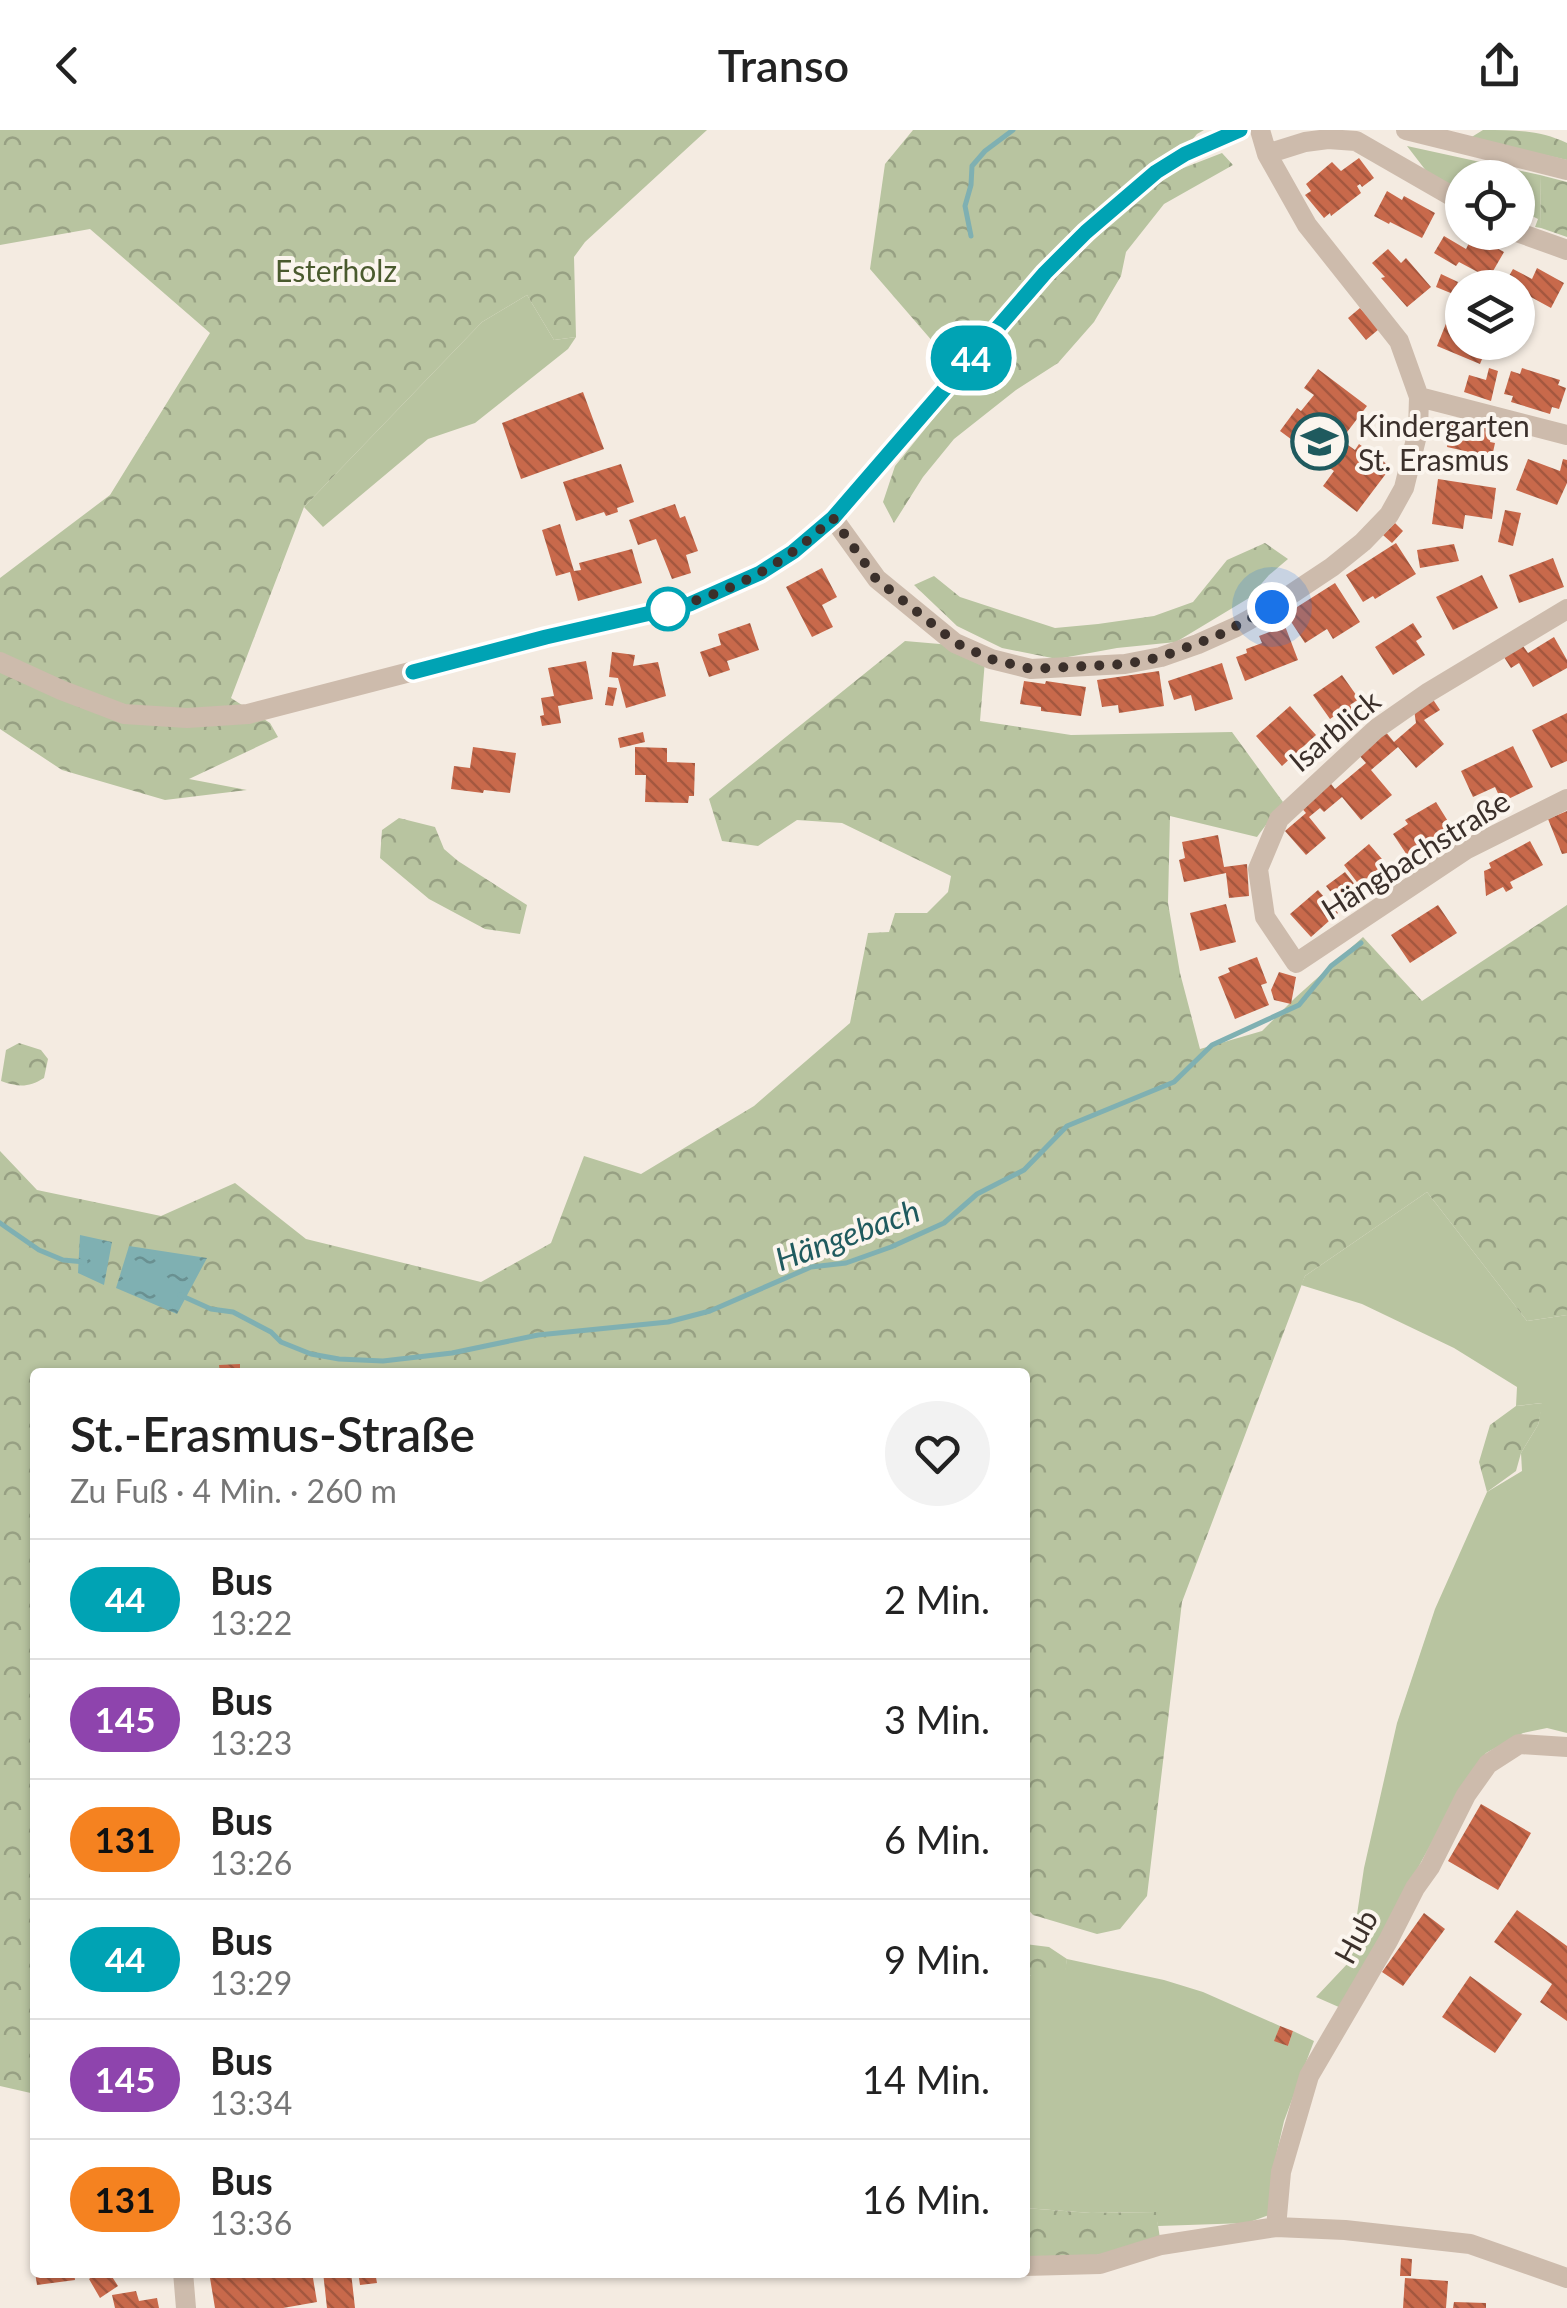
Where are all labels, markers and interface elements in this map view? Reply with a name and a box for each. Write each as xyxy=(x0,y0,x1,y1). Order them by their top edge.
icon: back xyxy=(40,38,95,93)
text: Transo xyxy=(718,38,849,92)
icon: share xyxy=(1472,38,1527,93)
map controls xyxy=(1445,160,1535,360)
button: locate xyxy=(1445,160,1535,250)
park label: Esterholz xyxy=(275,252,397,288)
button: layers xyxy=(1445,270,1535,360)
line badge: 44 xyxy=(926,326,1016,390)
text: 44 xyxy=(951,337,991,379)
place label: Kindergarten St. Erasmus xyxy=(1358,407,1530,477)
school or university icon: Kindergarten St. Erasmus xyxy=(1289,412,1349,472)
your location xyxy=(1247,582,1297,632)
unlabelled marker xyxy=(647,588,689,630)
street label: Isarblick xyxy=(1281,681,1387,778)
street label: Hängbachstraße xyxy=(1314,782,1516,926)
water label: Hängebach xyxy=(770,1190,924,1278)
button: heart xyxy=(885,1401,990,1506)
text: St.-Erasmus-Straße xyxy=(70,1405,475,1462)
text: Zu Fuß · 4 Min. · 260 m xyxy=(70,1471,397,1510)
text: Bus xyxy=(210,1557,273,1603)
text: 2 Min. xyxy=(884,1576,990,1622)
text: 44 xyxy=(105,1578,145,1620)
text: 13:22 xyxy=(210,1603,292,1642)
text: Bus xyxy=(210,1677,273,1723)
text: 3 Min. xyxy=(884,1696,990,1742)
text: 145 xyxy=(95,1698,155,1740)
text: 13:23 xyxy=(210,1723,292,1762)
text: Bus xyxy=(210,1797,273,1843)
text: 6 Min. xyxy=(884,1816,990,1862)
text: 131 xyxy=(95,1818,155,1860)
text: 13:26 xyxy=(210,1843,292,1882)
street label: Hub xyxy=(1326,1903,1384,1969)
text: Bus xyxy=(210,1917,273,1963)
text: 9 Min. xyxy=(884,1936,990,1982)
text: 44 xyxy=(105,1938,145,1980)
text: 13:29 xyxy=(210,1963,292,2002)
text: Bus xyxy=(210,2037,273,2083)
text: 14 Min. xyxy=(862,2056,990,2102)
text: 145 xyxy=(95,2058,155,2100)
text: 13:34 xyxy=(210,2083,292,2122)
text: Bus xyxy=(210,2157,273,2203)
text: 16 Min. xyxy=(862,2176,990,2222)
text: 131 xyxy=(95,2178,155,2220)
text: 13:36 xyxy=(210,2203,292,2242)

